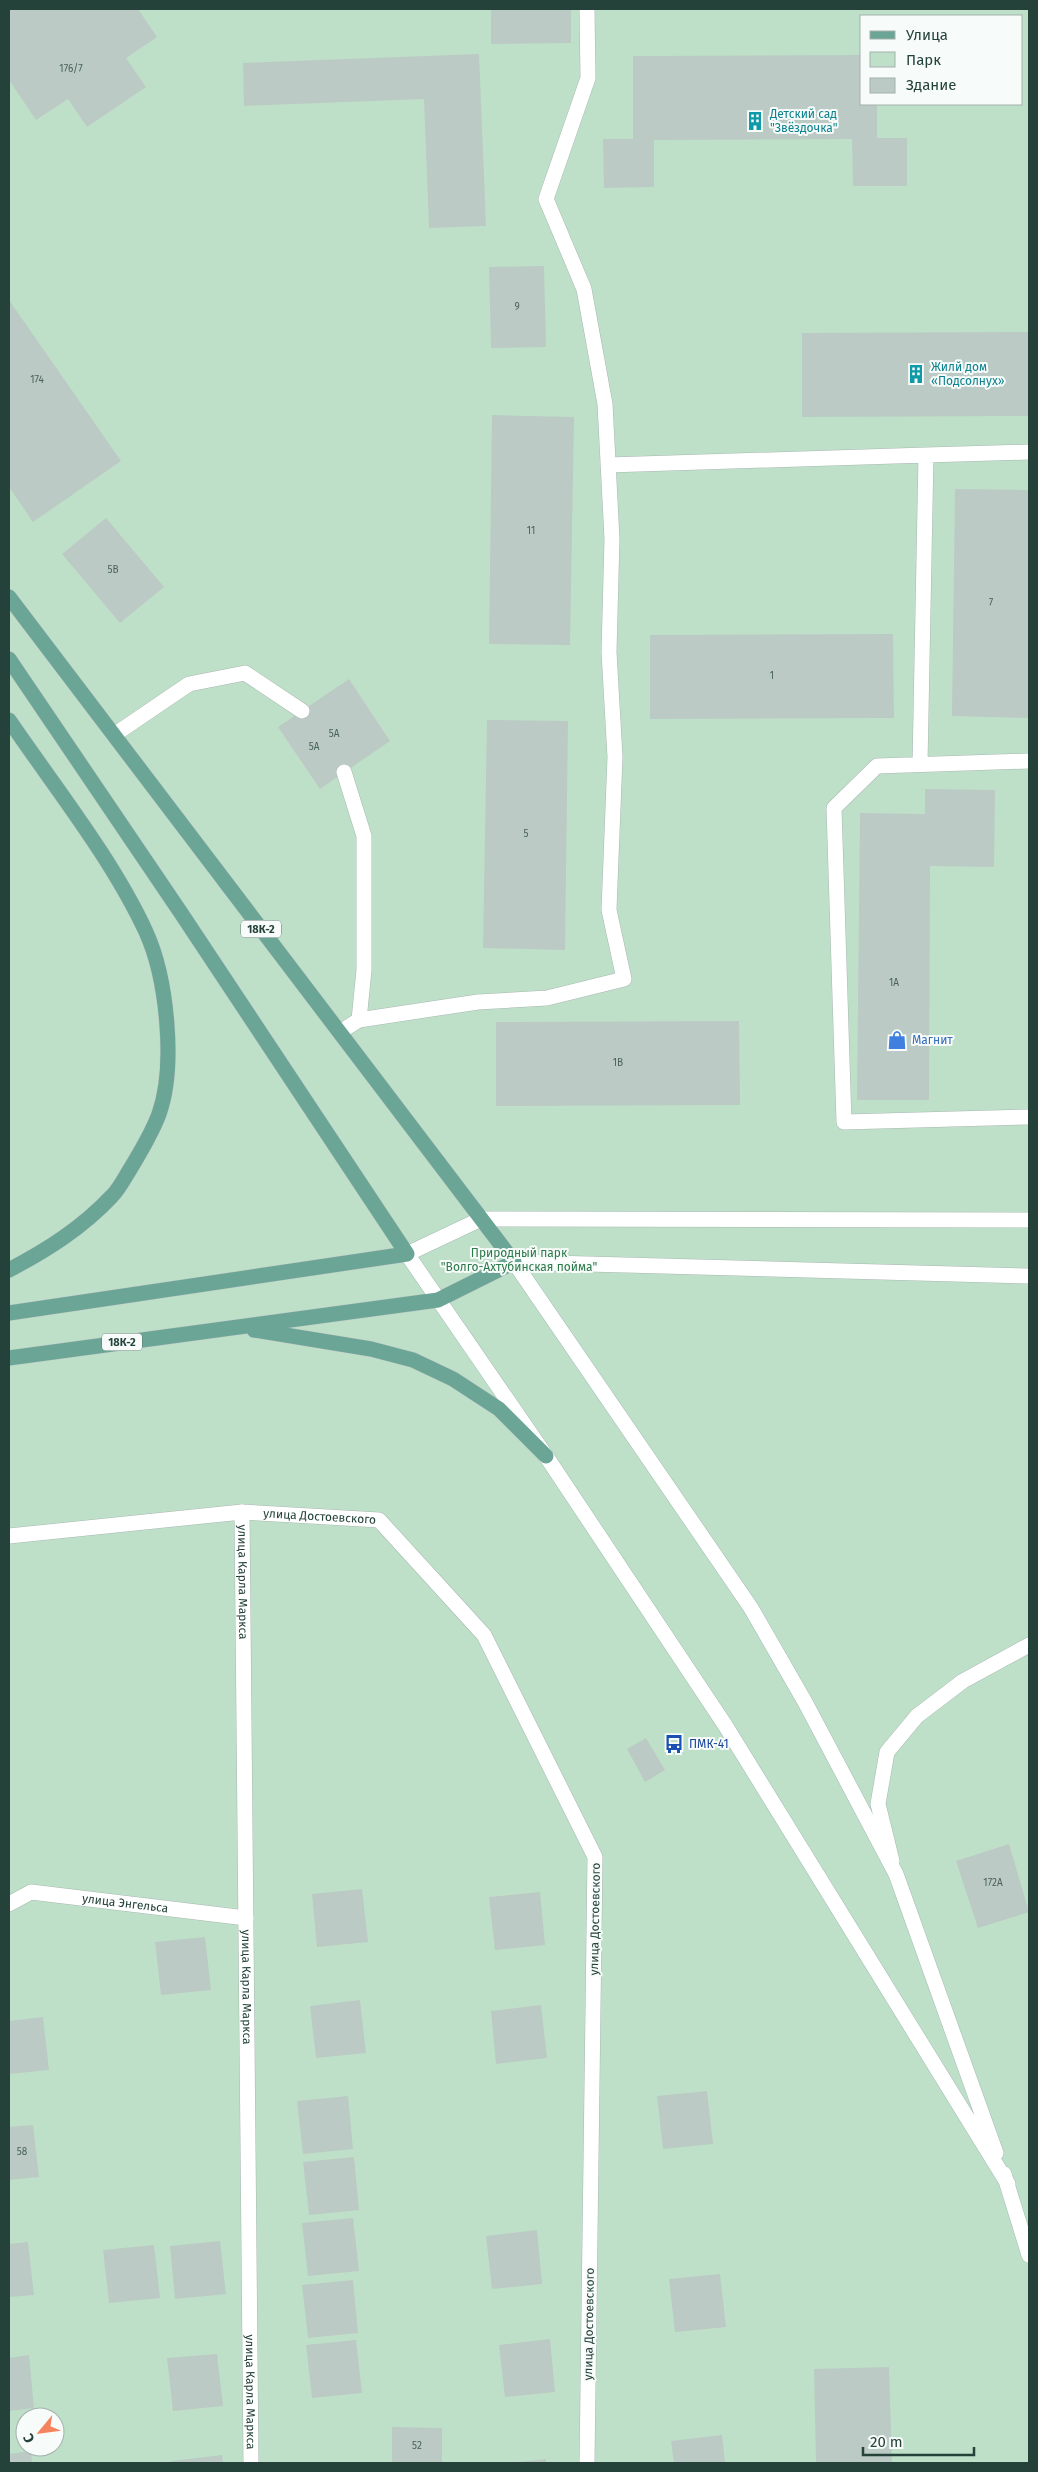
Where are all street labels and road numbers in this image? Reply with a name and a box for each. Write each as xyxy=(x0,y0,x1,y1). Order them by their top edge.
road number: 18К-2 xyxy=(241,921,281,938)
road number: 18К-2 xyxy=(102,1334,142,1350)
street label: улица Достоевского xyxy=(263,1506,376,1527)
street label: улица Карла Маркса xyxy=(235,1524,250,1640)
street label: улица Достоевского xyxy=(587,1862,603,1976)
street label: улица Энгельса xyxy=(81,1891,169,1916)
street label: улица Карла Маркса xyxy=(239,1929,254,2045)
street label: улица Достоевского xyxy=(581,2267,597,2381)
street label: улица Карла Маркса xyxy=(243,2334,258,2450)

